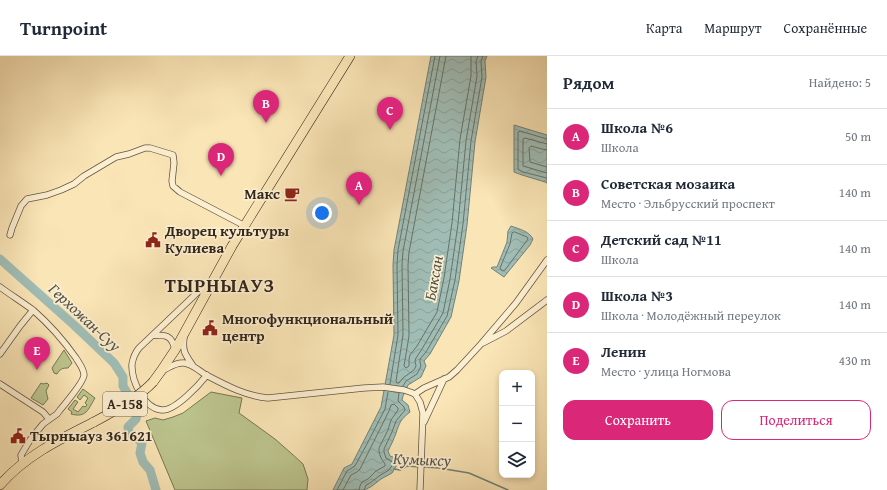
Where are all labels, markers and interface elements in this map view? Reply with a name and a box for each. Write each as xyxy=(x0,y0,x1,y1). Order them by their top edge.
text: Turnpoint xyxy=(20,14,107,42)
text: Карта xyxy=(646,18,682,38)
text: Маршрут xyxy=(704,18,762,38)
text: Сохранённые xyxy=(784,18,867,38)
text: Рядом xyxy=(563,70,614,95)
text: Найдено: 5 xyxy=(809,73,871,92)
pin: B xyxy=(253,90,279,123)
pin: C xyxy=(377,97,403,130)
text: Школа №6 xyxy=(601,117,673,138)
text: A xyxy=(572,127,580,146)
text: 50 m xyxy=(845,127,871,146)
text: Школа xyxy=(601,138,639,157)
pin: D xyxy=(208,143,234,176)
pin: A xyxy=(346,172,372,205)
text: Советская мозаика xyxy=(601,173,735,194)
place label: Макс xyxy=(244,183,280,204)
text: B xyxy=(572,183,580,202)
text: 140 m xyxy=(839,183,871,202)
cafe icon: Макс xyxy=(283,185,301,203)
text: Место · Эльбрусский проспект xyxy=(601,194,775,213)
your location xyxy=(312,203,332,223)
place label: Дворец культуры Кулиева xyxy=(164,220,290,258)
text: Детский сад №11 xyxy=(601,229,722,250)
public building icon: Дворец культуры Кулиева xyxy=(144,231,162,249)
text: C xyxy=(572,239,580,258)
text: 140 m xyxy=(839,239,871,258)
text: Школа xyxy=(601,250,639,269)
water label: Баксан xyxy=(417,254,449,302)
district label: ТЫРНЫАУЗ xyxy=(165,271,275,299)
water label: Герхожан-Суу xyxy=(43,276,127,357)
text: Школа №3 xyxy=(601,285,673,306)
text: D xyxy=(572,295,580,314)
text: 140 m xyxy=(839,295,871,314)
text: Школа · Молодёжный переулок xyxy=(601,306,781,325)
place label: Многофункциональный центр xyxy=(222,308,394,346)
public building icon: Многофункциональный центр xyxy=(201,319,219,337)
pin: E xyxy=(24,337,50,370)
text: Ленин xyxy=(601,341,646,362)
text: E xyxy=(573,351,579,370)
text: 430 m xyxy=(839,351,871,370)
text: Место · улица Ногмова xyxy=(601,362,731,381)
map controls xyxy=(499,370,535,478)
button: + xyxy=(499,370,535,406)
road number: А-158 xyxy=(103,392,147,416)
button: Сохранить xyxy=(563,400,713,440)
button: Поделиться xyxy=(721,400,871,440)
button: − xyxy=(499,406,535,442)
place label: Тырныауз 361621 xyxy=(30,425,152,446)
public building icon: Тырныауз 361621 xyxy=(9,427,27,445)
button: layers xyxy=(499,442,535,478)
water label: Кумыксу xyxy=(392,446,452,472)

